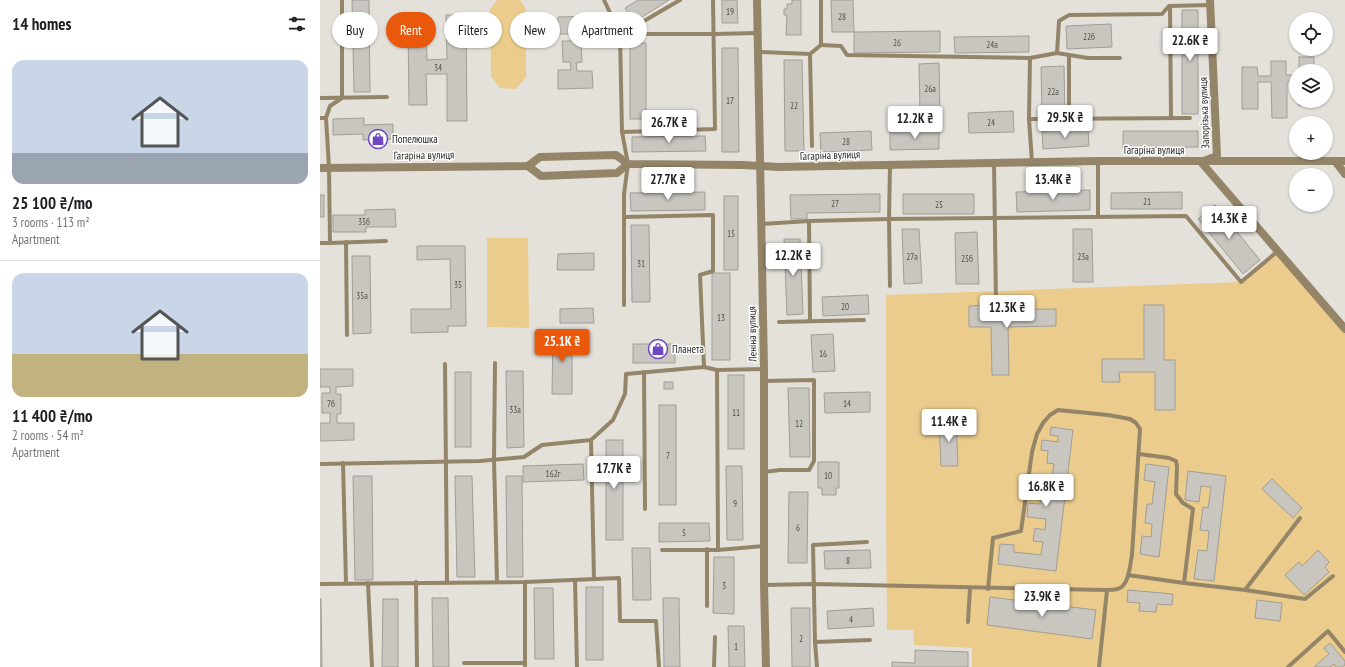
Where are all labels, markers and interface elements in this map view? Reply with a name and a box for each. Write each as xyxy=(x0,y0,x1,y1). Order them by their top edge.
house number: 19 xyxy=(726,6,734,17)
house number: 28 xyxy=(838,11,846,22)
chip: Buy xyxy=(332,12,378,48)
chip: Rent xyxy=(386,12,436,48)
chip: Filters xyxy=(444,12,502,48)
chip: New xyxy=(510,12,560,48)
chip: Apartment xyxy=(568,12,647,48)
map controls xyxy=(1289,12,1333,212)
button: locate xyxy=(1289,12,1333,56)
text: 14 homes xyxy=(12,13,71,35)
icon: filters xyxy=(286,13,308,35)
pin: 22.6K ₴ xyxy=(1153,28,1227,62)
house number: 22б xyxy=(1083,31,1095,42)
text: 22.6K ₴ xyxy=(1172,32,1208,49)
house number: 26 xyxy=(893,37,901,48)
house number: 24а xyxy=(986,39,998,50)
house number: 34 xyxy=(434,62,442,73)
button: layers xyxy=(1289,64,1333,108)
street label: Запорізька вулиця xyxy=(1196,77,1212,149)
house number: 26а xyxy=(924,83,936,94)
icon: home xyxy=(124,86,196,158)
house number: 22а xyxy=(1047,86,1059,97)
house number: 17 xyxy=(726,95,734,106)
house number: 22 xyxy=(790,100,798,111)
pin: 29.5K ₴ xyxy=(1028,105,1102,139)
pin: 12.2K ₴ xyxy=(878,106,952,140)
text: 29.5K ₴ xyxy=(1047,109,1083,126)
pin: 26.7K ₴ xyxy=(632,110,706,144)
text: 12.2K ₴ xyxy=(897,110,933,127)
text: 26.7K ₴ xyxy=(651,114,687,131)
button: + xyxy=(1289,116,1333,160)
house number: 24 xyxy=(987,117,995,128)
shop icon: Попелюшка xyxy=(367,128,389,150)
place label: Попелюшка xyxy=(392,132,438,146)
house number: 28 xyxy=(842,136,850,147)
street label: Гагаріна вулиця xyxy=(1124,143,1184,157)
street label: Гагаріна вулиця xyxy=(394,147,454,163)
street label: Гагаріна вулиця xyxy=(800,147,860,163)
pin: 27.7K ₴ xyxy=(631,167,705,201)
pin: 13.4K ₴ xyxy=(1016,167,1090,201)
button: − xyxy=(1289,168,1333,212)
text: 27.7K ₴ xyxy=(650,171,686,188)
text: 13.4K ₴ xyxy=(1035,171,1071,188)
text: 25 100 ₴/mo xyxy=(12,192,93,214)
house number: 21 xyxy=(1143,196,1151,207)
house number: 27 xyxy=(831,198,839,209)
house number: 25 xyxy=(935,199,943,210)
pin: 14.3K ₴ xyxy=(1192,206,1266,240)
text: 14.3K ₴ xyxy=(1211,210,1247,227)
text: 3 rooms · 113 m² xyxy=(12,214,90,231)
house number: 35б xyxy=(358,216,370,227)
house number: 15 xyxy=(727,228,735,239)
text: Apartment xyxy=(12,231,60,248)
pin: 12.2K ₴ xyxy=(756,243,830,277)
text: 12.2K ₴ xyxy=(775,247,811,264)
house number: 27а xyxy=(906,251,918,262)
house number: 23а xyxy=(1077,251,1089,262)
house number: 25б xyxy=(961,253,973,264)
house number: 31 xyxy=(637,258,645,269)
house number: 35 xyxy=(454,279,462,290)
house number: 35а xyxy=(356,290,368,301)
pin: 12.3K ₴ xyxy=(970,295,1044,329)
icon: home xyxy=(124,299,196,371)
text: 12.3K ₴ xyxy=(989,299,1025,316)
house number: 20 xyxy=(841,301,849,312)
street label: Леніна вулиця xyxy=(745,306,760,363)
house number: 13 xyxy=(717,312,725,323)
pin: 25.1K ₴ xyxy=(525,329,599,363)
text: 25.1K ₴ xyxy=(544,333,580,350)
shop icon: Планета xyxy=(647,338,669,360)
place label: Планета xyxy=(672,342,704,356)
house number: 16 xyxy=(819,348,827,359)
house number: 7б xyxy=(327,398,335,409)
house number: 14 xyxy=(843,398,851,409)
house number: 33а xyxy=(509,404,521,415)
text: 11 400 ₴/mo xyxy=(12,405,93,427)
house number: 11 xyxy=(732,407,740,418)
pin: 11.4K ₴ xyxy=(912,409,986,443)
text: 11.4K ₴ xyxy=(931,413,967,430)
house number: 12 xyxy=(795,418,803,429)
text: 2 rooms · 54 m² xyxy=(12,427,84,444)
text: Apartment xyxy=(12,444,60,461)
house number: 7 xyxy=(666,450,670,461)
pin: 17.7K ₴ xyxy=(577,456,651,490)
text: 17.7K ₴ xyxy=(596,460,632,477)
house number: 162г xyxy=(546,468,561,479)
house number: 10 xyxy=(824,470,832,481)
pin: 16.8K ₴ xyxy=(1009,474,1083,508)
text: 16.8K ₴ xyxy=(1028,478,1064,495)
house number: 9 xyxy=(733,498,737,509)
house number: 6 xyxy=(796,522,800,533)
house number: 5 xyxy=(682,527,686,538)
house number: 8 xyxy=(846,555,850,566)
house number: 3 xyxy=(722,580,726,591)
pin: 23.9K ₴ xyxy=(1005,584,1079,618)
text: 23.9K ₴ xyxy=(1024,588,1060,605)
house number: 4 xyxy=(849,614,853,625)
house number: 2 xyxy=(799,633,803,644)
house number: 1 xyxy=(734,641,738,652)

